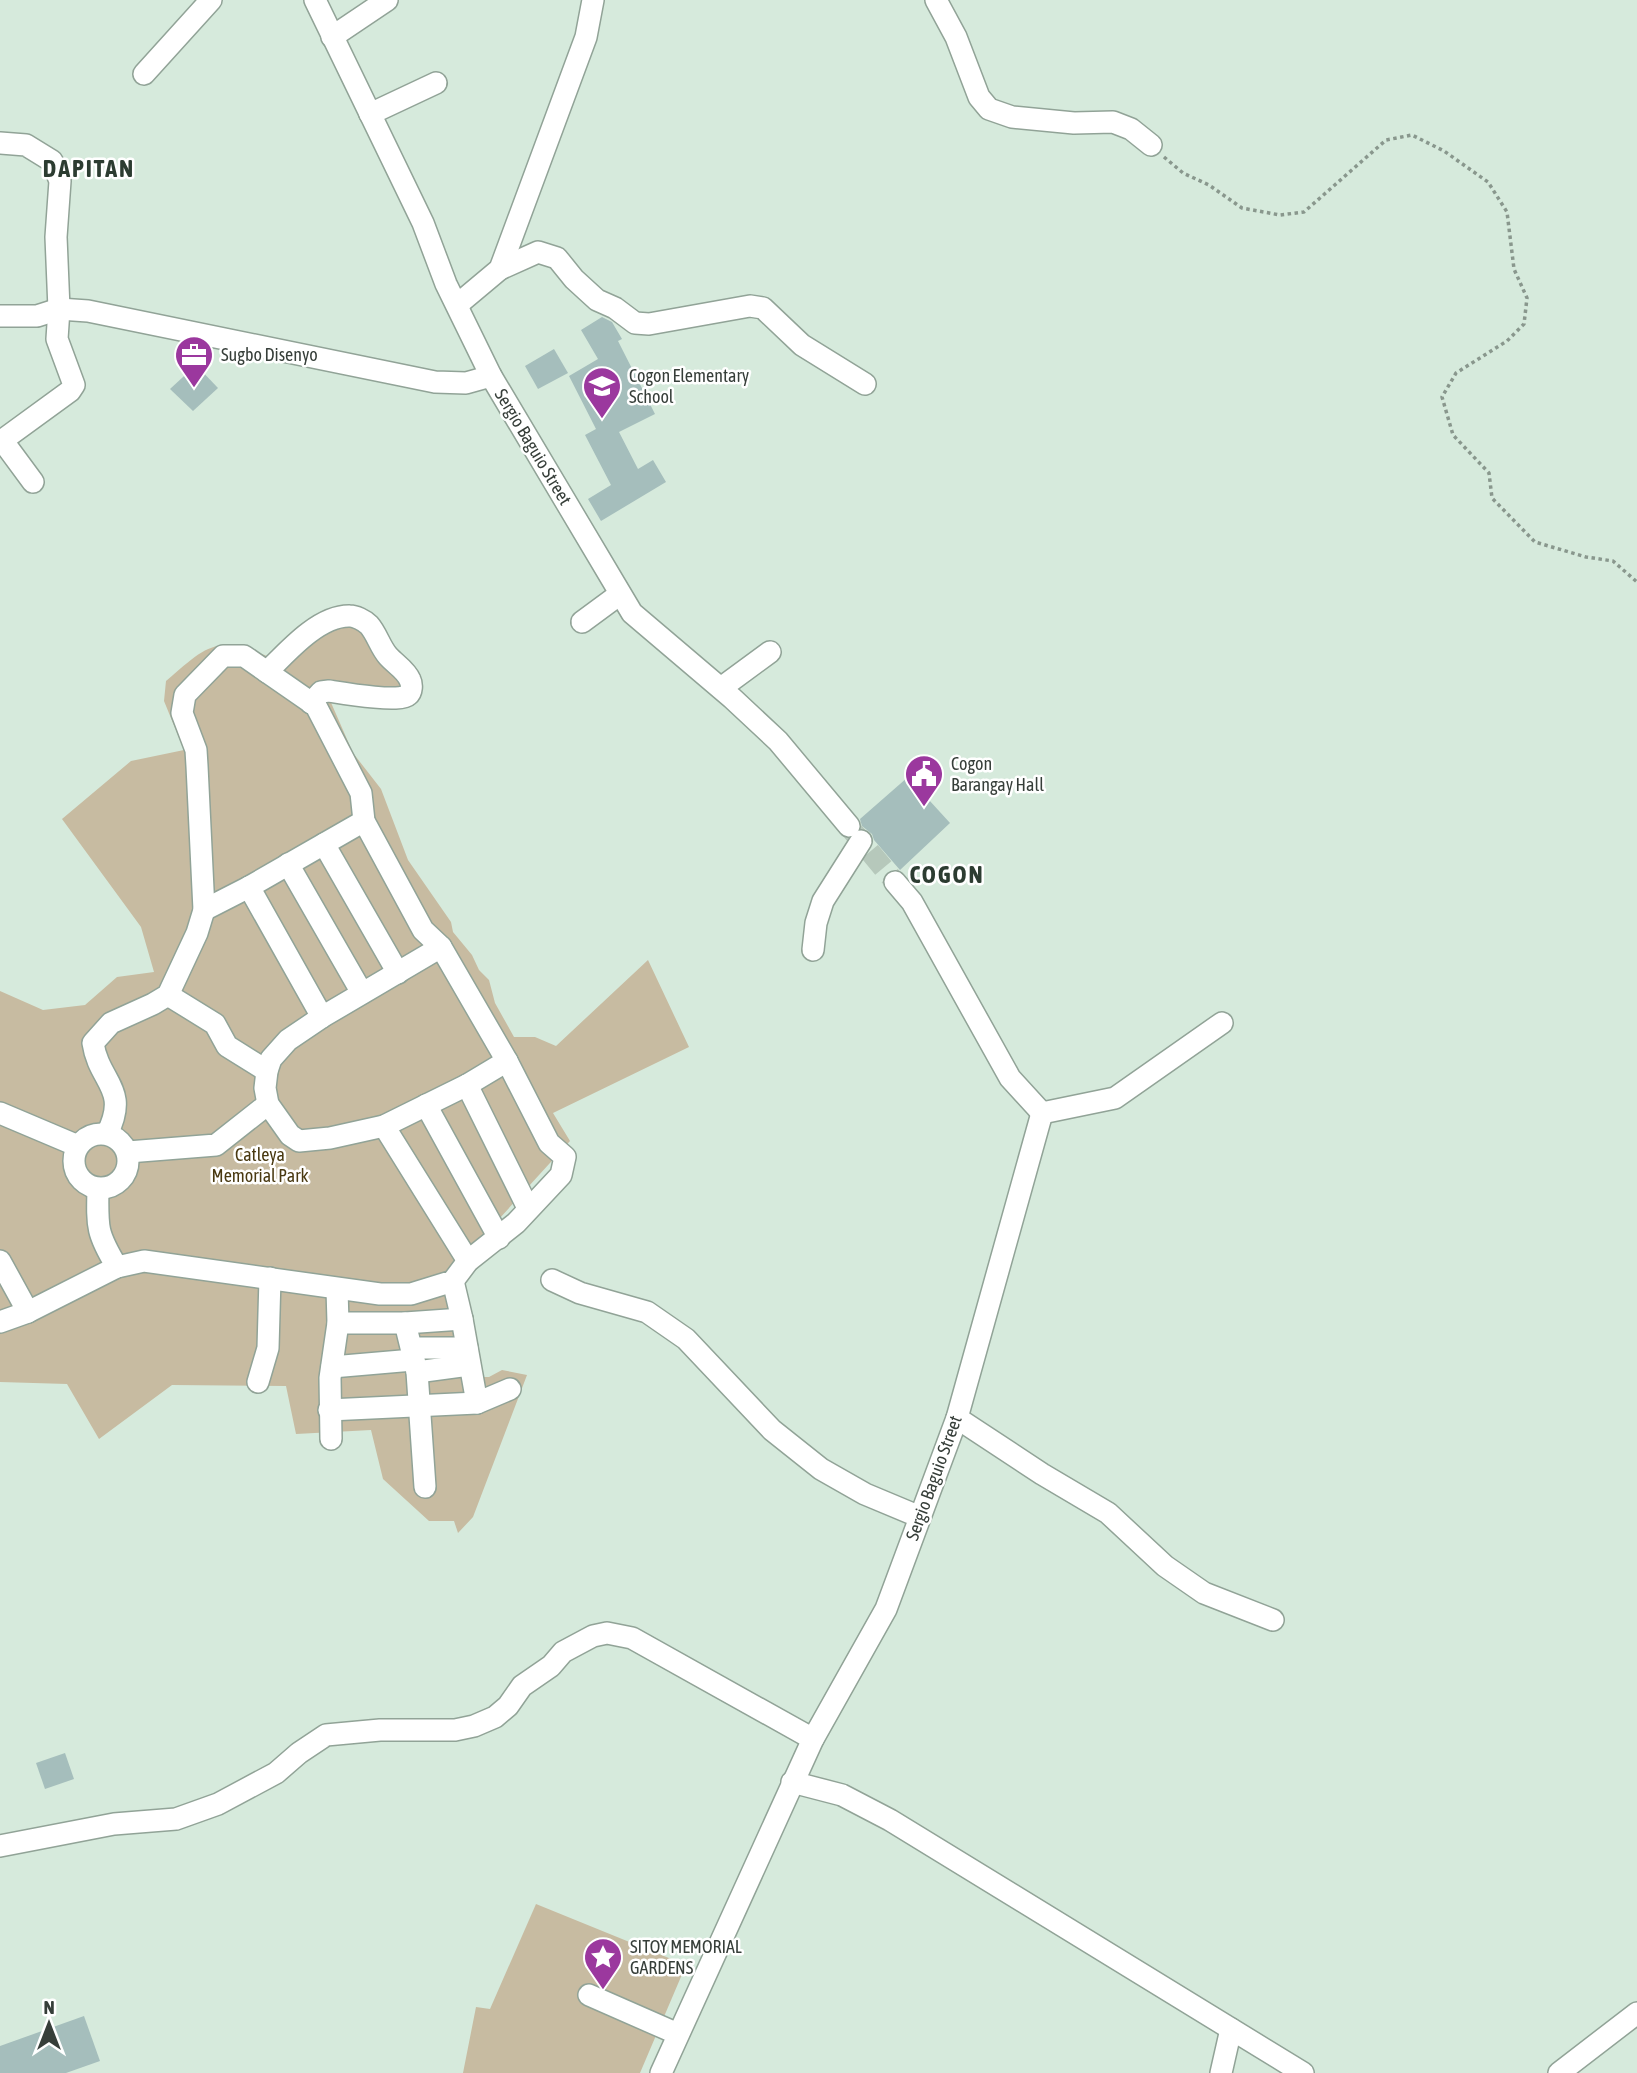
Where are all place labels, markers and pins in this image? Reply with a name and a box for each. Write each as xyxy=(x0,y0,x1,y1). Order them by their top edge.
office icon: Sugbo Disenyo xyxy=(173,334,215,389)
place label: Sugbo Disenyo xyxy=(221,344,318,365)
school or university icon: Cogon Elementary School xyxy=(581,365,623,420)
place label: Cogon Elementary School xyxy=(629,365,749,407)
public building icon: Cogon Barangay Hall xyxy=(903,753,945,808)
place label: Cogon Barangay Hall xyxy=(951,753,1044,795)
place icon: SITOY MEMORIAL GARDENS xyxy=(582,1936,624,1991)
place label: SITOY MEMORIAL GARDENS xyxy=(630,1936,742,1978)

